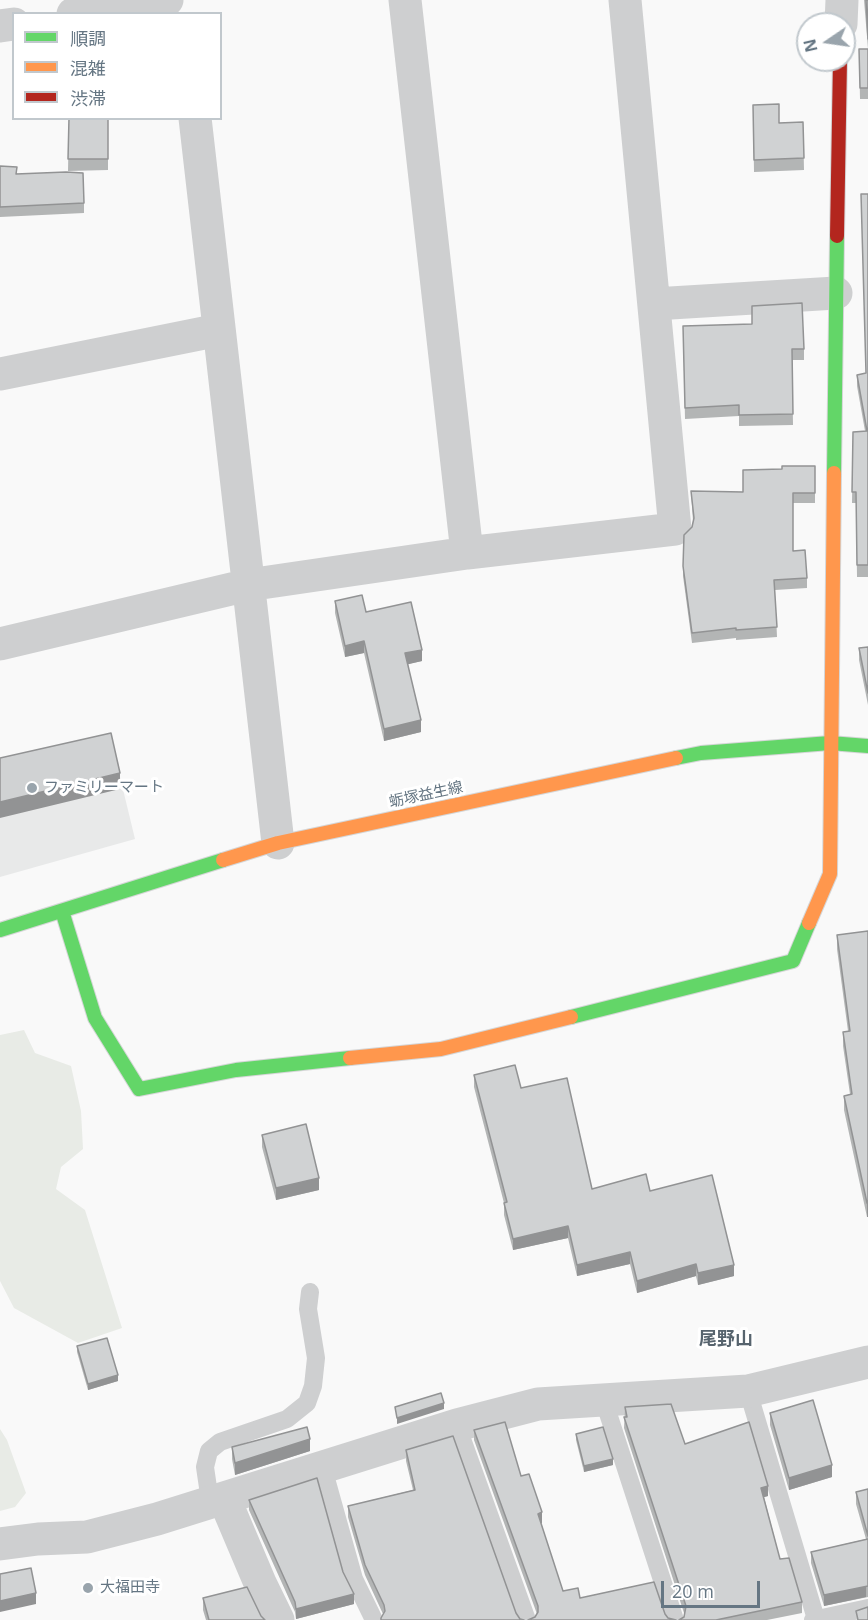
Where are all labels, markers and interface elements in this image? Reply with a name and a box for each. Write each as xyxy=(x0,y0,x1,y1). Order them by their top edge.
legend xyxy=(12,12,222,120)
north arrow xyxy=(796,12,856,72)
text: 順調 xyxy=(70,26,106,50)
text: N xyxy=(798,37,823,54)
text: 混雑 xyxy=(70,56,106,80)
text: 渋滞 xyxy=(70,86,106,110)
street label: 蛎塚益生線 xyxy=(387,778,465,812)
place label: ファミリーマート xyxy=(44,779,164,797)
marker: ファミリーマート xyxy=(25,781,39,795)
district label: 尾野山 xyxy=(699,1329,753,1351)
scale bar xyxy=(664,1569,763,1607)
place label: 大福田寺 xyxy=(100,1579,160,1597)
text: 20 m xyxy=(672,1579,714,1603)
marker: 大福田寺 xyxy=(81,1581,95,1595)

